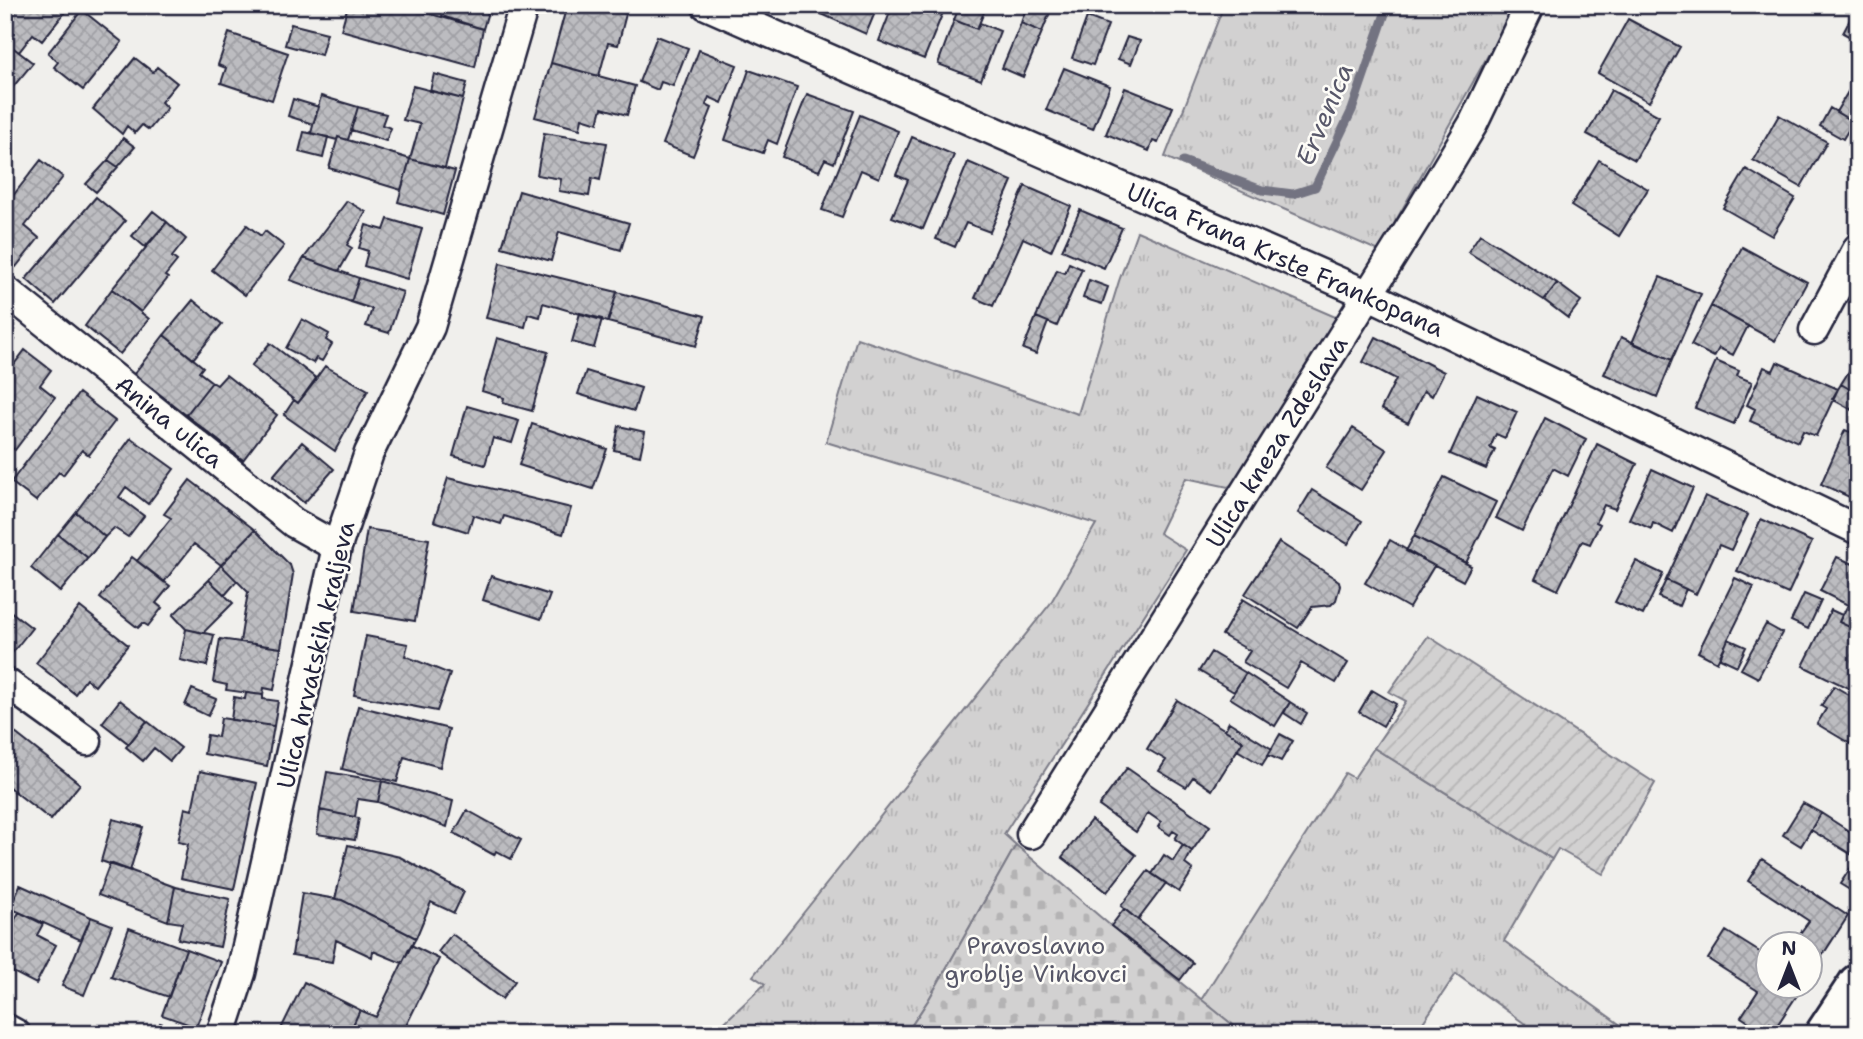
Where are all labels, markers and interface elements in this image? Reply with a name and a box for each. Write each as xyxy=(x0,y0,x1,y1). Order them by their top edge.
water label: Ervenica xyxy=(1287,57,1361,171)
street label: Ulica Frana Krste Frankopana xyxy=(1121,175,1449,345)
street label: Ulica kneza Zdeslava xyxy=(1199,330,1355,554)
street label: Anina ulica xyxy=(108,369,230,475)
street label: Ulica hrvatskih kraljeva xyxy=(270,518,362,792)
park label: Pravoslavno groblje Vinkovci xyxy=(945,930,1128,990)
north arrow xyxy=(1755,930,1825,1000)
text: N xyxy=(1781,936,1797,961)

